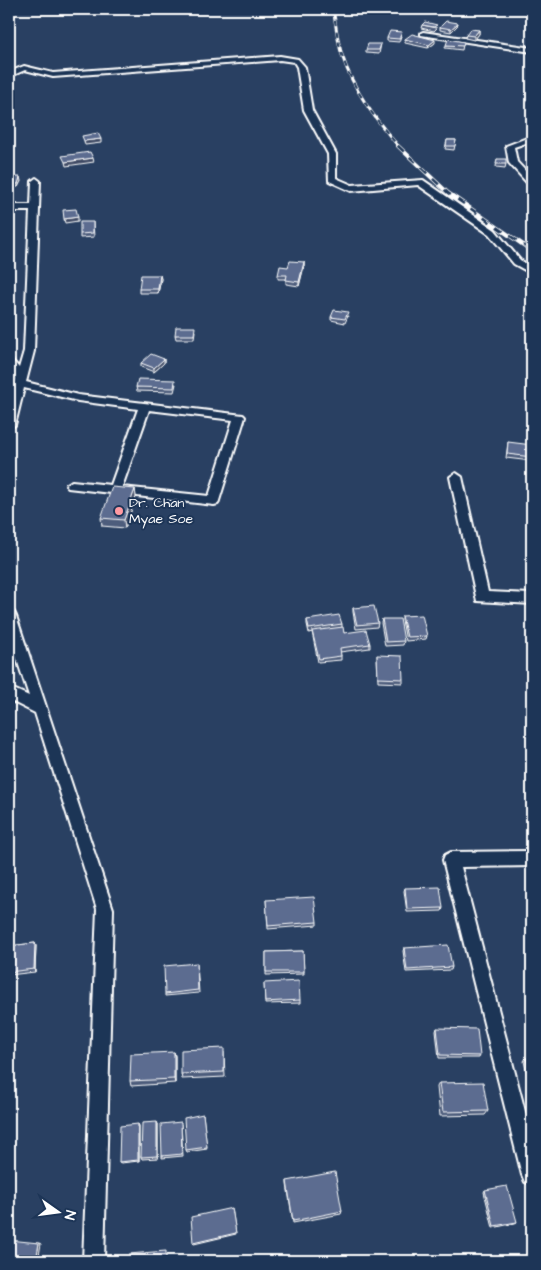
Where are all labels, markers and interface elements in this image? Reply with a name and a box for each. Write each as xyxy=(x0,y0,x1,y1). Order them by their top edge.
place label: Dr. Chan Myae Soe xyxy=(129,493,193,529)
marker: Dr. Chan Myae Soe xyxy=(113,505,125,517)
north arrow xyxy=(32,1188,82,1238)
text: N xyxy=(59,1208,80,1222)

